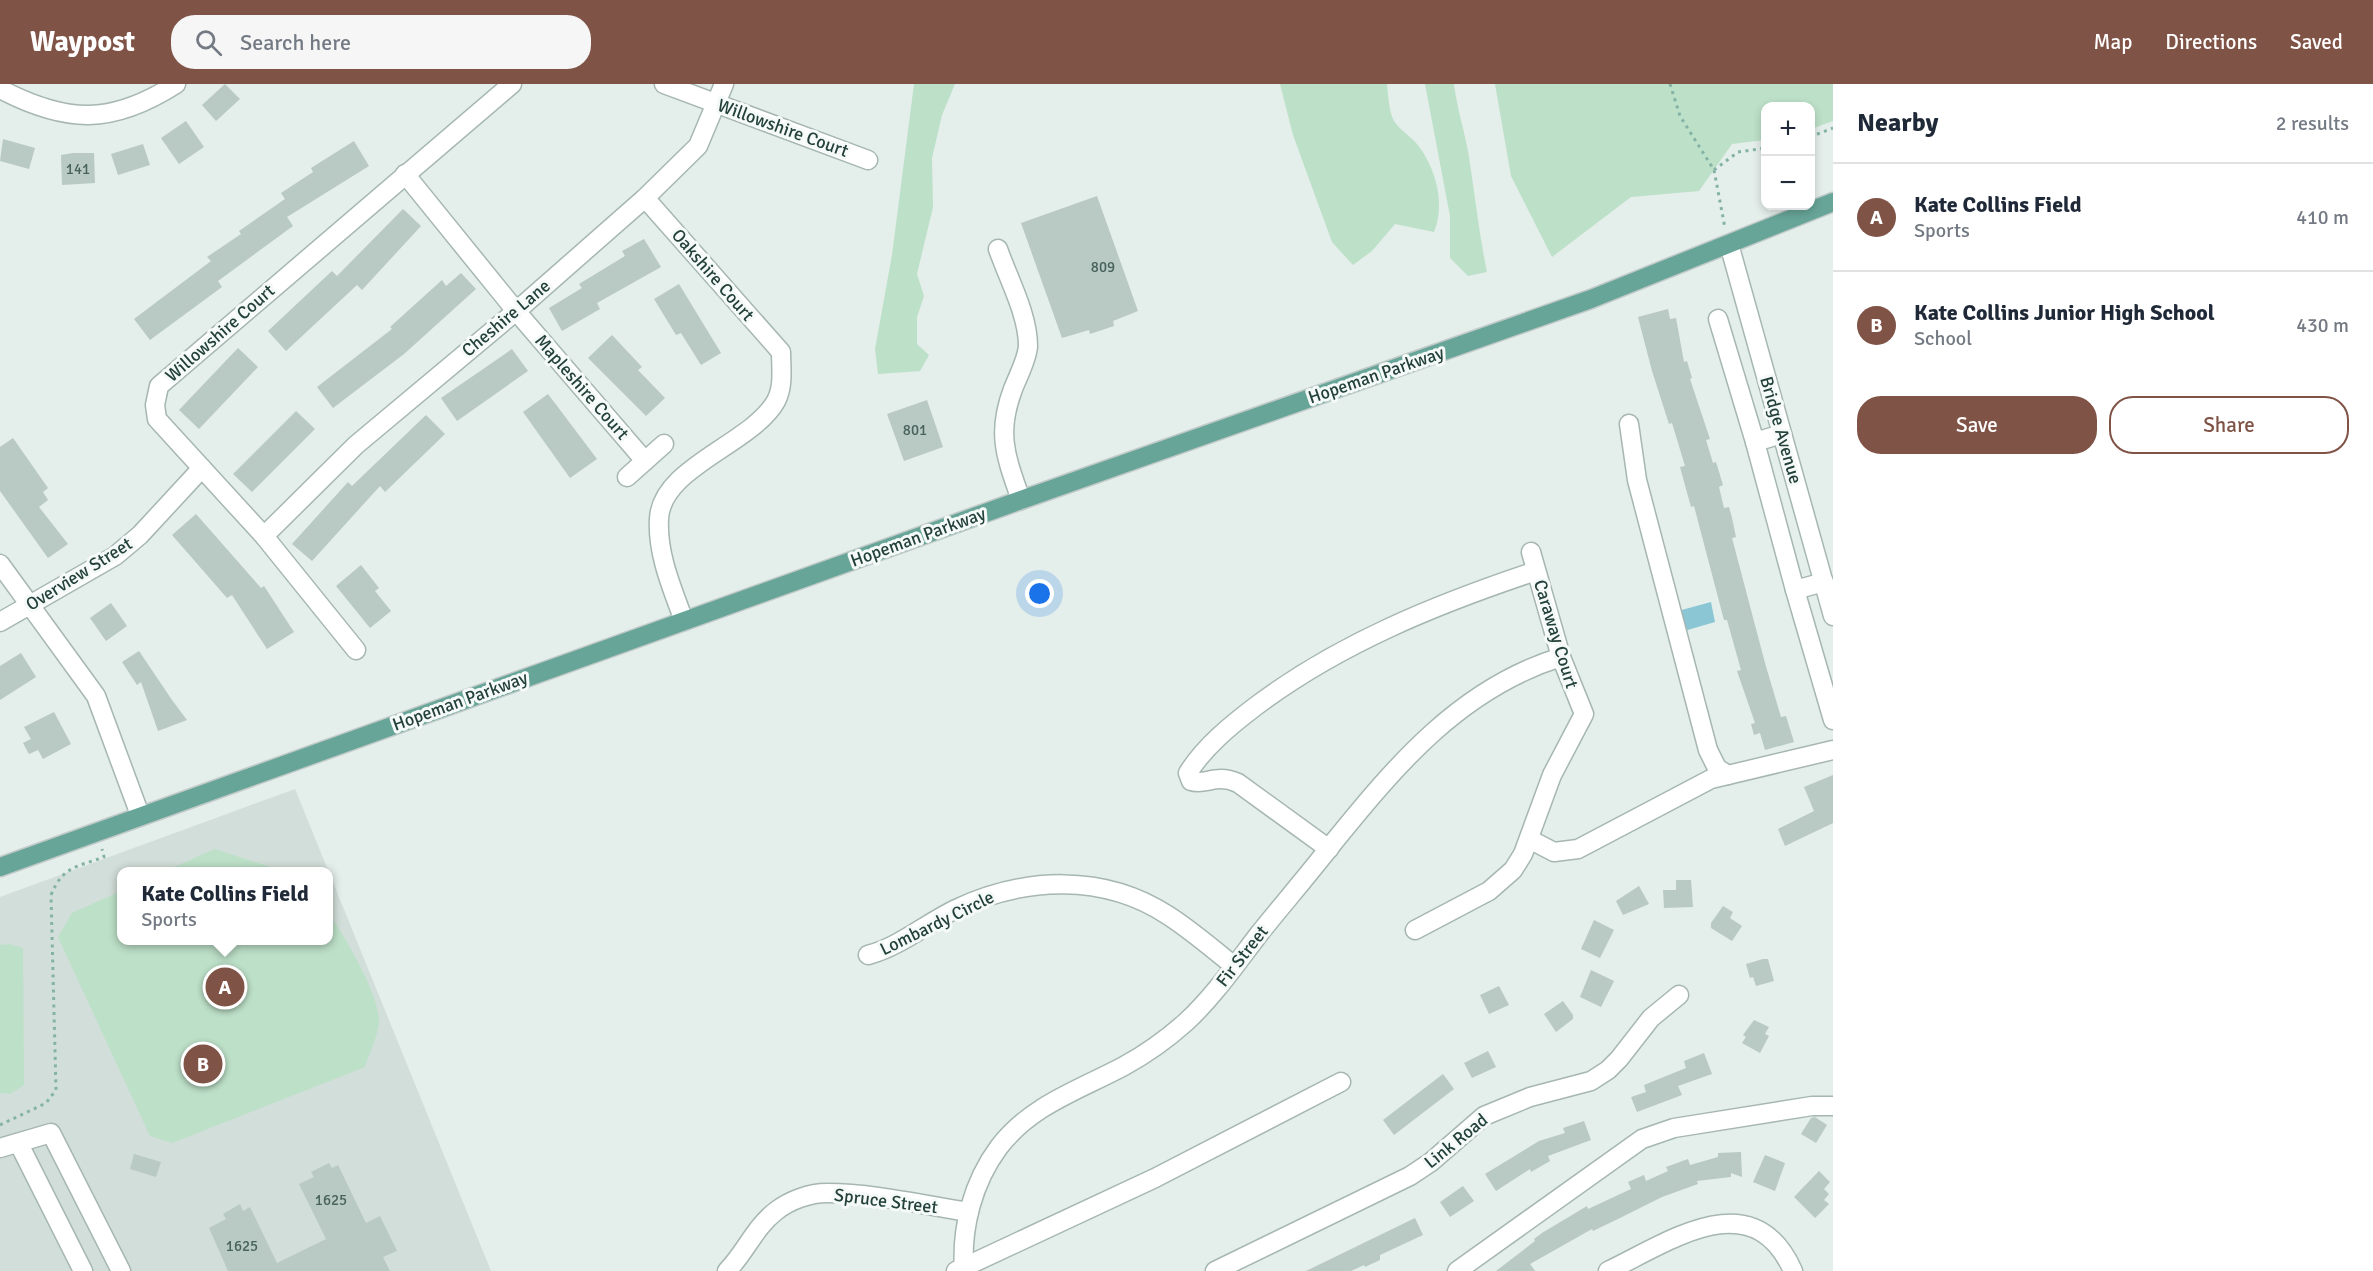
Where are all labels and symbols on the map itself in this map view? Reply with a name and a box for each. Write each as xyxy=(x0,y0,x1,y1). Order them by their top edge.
street label: Willowshire Court xyxy=(715,94,851,162)
house number: 141 xyxy=(66,160,90,178)
street label: Oakshire Court xyxy=(667,224,759,326)
house number: 809 xyxy=(1091,258,1115,276)
street label: Cheshire Lane xyxy=(457,275,555,361)
street label: Willowshire Court xyxy=(161,280,279,386)
street label: Mapleshire Court xyxy=(530,330,634,444)
street label: Hopeman Parkway xyxy=(1305,341,1447,409)
street label: Bridge Avenue xyxy=(1755,374,1807,486)
house number: 801 xyxy=(903,421,927,439)
street label: Hopeman Parkway xyxy=(847,502,989,572)
street label: Overview Street xyxy=(22,532,136,616)
street label: Caraway Court xyxy=(1529,577,1583,691)
your location xyxy=(1025,579,1054,608)
street label: Hopeman Parkway xyxy=(389,666,531,736)
street label: Lombardy Circle xyxy=(876,886,998,960)
street label: Fir Street xyxy=(1211,921,1273,991)
pin: A xyxy=(206,964,244,1010)
pin: B xyxy=(184,1042,222,1086)
street label: Link Road xyxy=(1420,1109,1492,1173)
street label: Spruce Street xyxy=(833,1184,939,1218)
house number: 1625 xyxy=(315,1191,347,1209)
house number: 1625 xyxy=(226,1237,258,1255)

